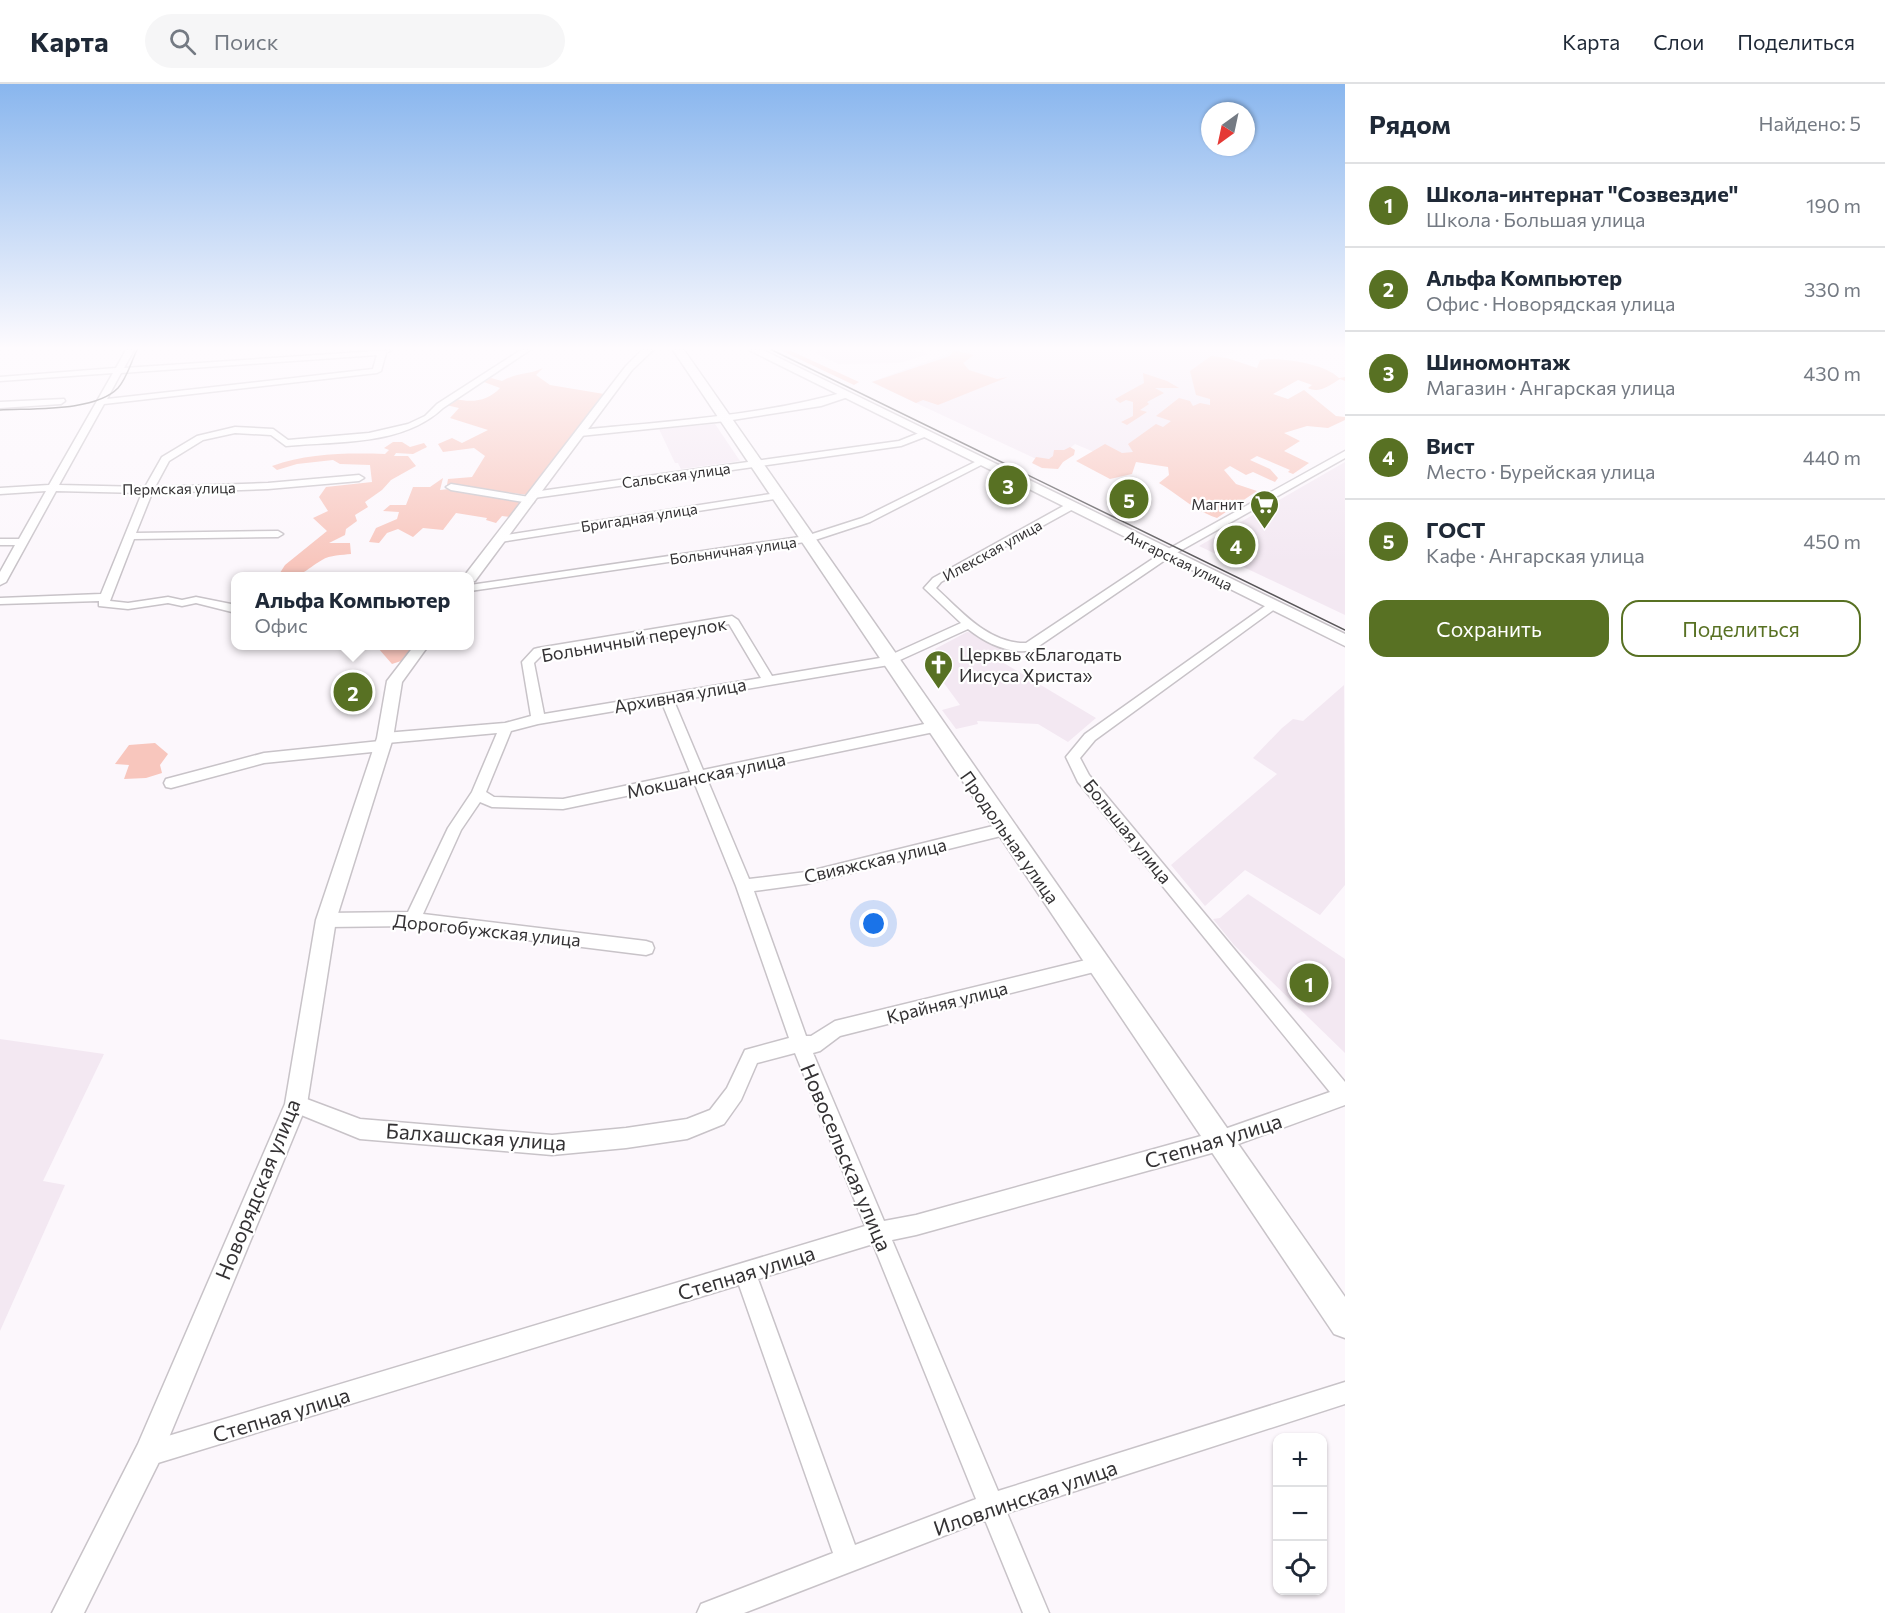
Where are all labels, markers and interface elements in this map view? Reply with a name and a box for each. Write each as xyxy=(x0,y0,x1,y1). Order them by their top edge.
search box xyxy=(145,14,565,68)
text: Карта xyxy=(30,24,109,58)
icon: search xyxy=(166,25,199,58)
text: Поиск xyxy=(214,28,278,55)
text: Карта xyxy=(1562,29,1620,54)
text: Слои xyxy=(1653,29,1704,54)
text: Поделиться xyxy=(1737,29,1855,54)
north arrow xyxy=(1201,102,1255,156)
text: Рядом xyxy=(1369,108,1451,139)
text: Найдено: 5 xyxy=(1759,111,1861,135)
text: Школа-интернат "Созвездие" xyxy=(1426,180,1738,207)
text: 1 xyxy=(1384,193,1393,217)
text: 190 m xyxy=(1806,193,1861,217)
text: Школа · Большая улица xyxy=(1426,207,1645,231)
text: Альфа Компьютер xyxy=(1426,264,1622,291)
text: 2 xyxy=(1383,277,1394,301)
text: 330 m xyxy=(1804,277,1861,301)
text: Офис · Новорядская улица xyxy=(1426,291,1675,315)
text: Шиномонтаж xyxy=(1426,348,1571,375)
text: 3 xyxy=(1383,361,1394,385)
text: 430 m xyxy=(1803,361,1861,385)
text: Магазин · Ангарская улица xyxy=(1426,375,1675,399)
text: Вист xyxy=(1426,432,1475,459)
text: 4 xyxy=(1382,445,1395,469)
text: 440 m xyxy=(1803,445,1861,469)
street label: Сальская улица xyxy=(621,458,731,492)
text: Место · Бурейская улица xyxy=(1426,459,1655,483)
pin: 3 xyxy=(988,462,1028,508)
pin: 5 xyxy=(1110,476,1148,522)
street label: Пермская улица xyxy=(122,478,236,498)
supermarket icon: Магнит xyxy=(1249,488,1281,530)
place label: Магнит xyxy=(1191,495,1244,513)
street label: Бригадная улица xyxy=(579,499,699,535)
street label: Илекская улица xyxy=(939,515,1045,585)
text: ГОСТ xyxy=(1426,516,1485,543)
pin: 4 xyxy=(1216,522,1256,568)
street label: Ангарская улица xyxy=(1122,526,1236,594)
text: 5 xyxy=(1383,529,1394,553)
text: 450 m xyxy=(1803,529,1861,553)
street label: Больничная улица xyxy=(668,532,798,568)
text: Кафе · Ангарская улица xyxy=(1426,543,1645,567)
popup xyxy=(231,572,474,650)
text: Альфа Компьютер xyxy=(254,586,451,613)
button: Сохранить xyxy=(1369,600,1609,657)
button: Поделиться xyxy=(1621,600,1861,657)
street label: Больничный переулок xyxy=(540,612,729,666)
text: Офис xyxy=(254,613,308,637)
place label: Церквь «Благодать Иисуса Христа» xyxy=(959,643,1122,686)
church icon: Церквь «Благодать Иисуса Христа» xyxy=(922,648,954,690)
pin: 2 xyxy=(334,670,372,714)
street label: Архивная улица xyxy=(612,673,748,717)
street label: Мокшанская улица xyxy=(624,747,788,803)
street label: Продольная улица xyxy=(956,766,1064,908)
street label: Большая улица xyxy=(1079,774,1177,888)
street label: Свияжская улица xyxy=(802,833,948,887)
street label: Дорогобужская улица xyxy=(392,909,582,951)
your location xyxy=(859,909,888,938)
pin: 1 xyxy=(1290,960,1328,1006)
street label: Крайняя улица xyxy=(884,976,1010,1028)
street label: Новосельская улица xyxy=(796,1059,898,1255)
street label: Новорядская улица xyxy=(209,1095,305,1283)
street label: Степная улица xyxy=(1141,1107,1285,1173)
street label: Балхашская улица xyxy=(385,1117,567,1155)
street label: Степная улица xyxy=(674,1239,818,1305)
street label: Степная улица xyxy=(209,1381,353,1447)
map controls xyxy=(1273,1433,1327,1595)
button: + xyxy=(1273,1433,1327,1487)
street label: Иловлинская улица xyxy=(930,1454,1120,1540)
button: − xyxy=(1273,1487,1327,1541)
button: locate xyxy=(1273,1541,1327,1595)

